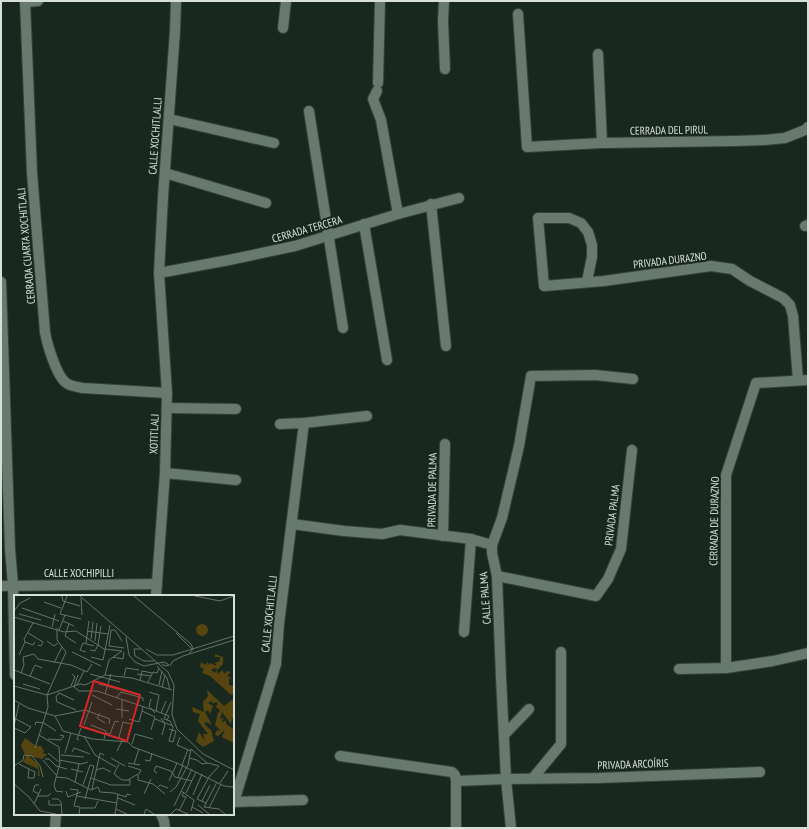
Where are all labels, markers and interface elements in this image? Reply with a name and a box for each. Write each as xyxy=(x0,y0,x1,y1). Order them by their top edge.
street label: CALLE XOCHITLALLI xyxy=(145,97,165,175)
street label: CERRADA DEL PIRUL xyxy=(630,122,709,138)
street label: CERRADA CUARTA XOCHITLALI xyxy=(14,187,38,305)
street label: CERRADA TERCERA xyxy=(270,212,344,246)
street label: PRIVADA DURAZNO xyxy=(633,249,707,271)
street label: XOTITLALI xyxy=(146,414,162,454)
street label: PRIVADA DE PALMA xyxy=(424,452,440,527)
street label: CERRADA DE DURAZNO xyxy=(706,476,722,566)
street label: PRIVADA PALMA xyxy=(601,483,623,546)
street label: CALLE XOCHIPILLI xyxy=(44,566,114,580)
street label: CALLE PALMA xyxy=(476,571,494,625)
street label: CALLE XOCHITLALLI xyxy=(258,575,280,653)
inset map xyxy=(14,595,234,815)
street label: PRIVADA ARCOÍRIS xyxy=(597,756,669,772)

